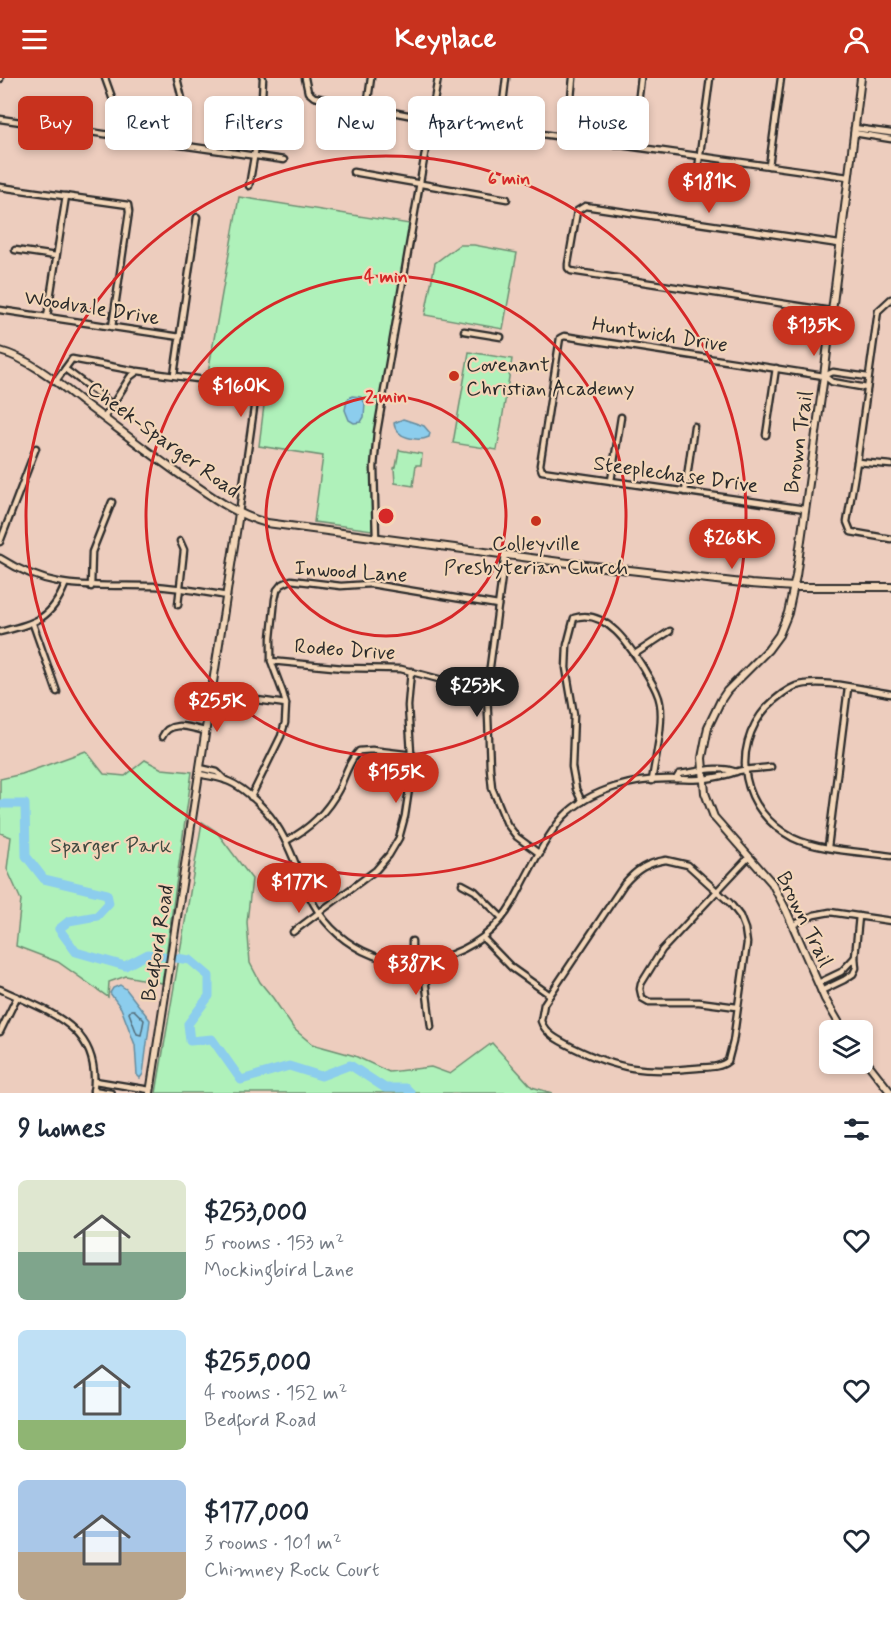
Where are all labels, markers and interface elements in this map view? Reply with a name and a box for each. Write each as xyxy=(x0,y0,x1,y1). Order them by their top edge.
text: Keyplace xyxy=(395,22,496,57)
icon: menu xyxy=(18,23,51,56)
icon: person xyxy=(840,23,873,56)
chip: Buy xyxy=(18,96,93,150)
chip: Rent xyxy=(105,96,192,150)
chip: Filters xyxy=(204,96,304,150)
chip: New xyxy=(316,96,396,150)
chip: Apartment xyxy=(408,96,545,150)
chip: House xyxy=(557,96,649,150)
pin: $181K xyxy=(667,163,751,214)
text: 6 min xyxy=(488,167,530,191)
text: $181K xyxy=(682,169,736,196)
text: 4 min xyxy=(364,265,408,289)
street label: Woodvale Drive xyxy=(22,283,162,333)
pin: $135K xyxy=(772,306,856,357)
street label: Huntwich Drive xyxy=(590,310,730,360)
text: $135K xyxy=(787,312,841,339)
place label: Covenant Christian Academy xyxy=(466,351,634,403)
pin: $160K xyxy=(199,367,283,418)
marker: Covenant Christian Academy xyxy=(447,369,461,383)
text: $160K xyxy=(212,373,270,400)
street label: Cheek-Sparger Road xyxy=(81,375,246,505)
text: 2 min xyxy=(365,385,407,409)
street label: Brown Trail xyxy=(778,389,820,495)
street label: Steeplechase Drive xyxy=(592,450,760,500)
centre of rings xyxy=(376,506,396,526)
marker: Colleyville Presbyterian Church xyxy=(529,514,543,528)
pin: $268K xyxy=(690,519,774,570)
text: $268K xyxy=(703,525,761,552)
place label: Colleyville Presbyterian Church xyxy=(444,530,628,582)
street label: Inwood Lane xyxy=(294,554,408,590)
street label: Rodeo Drive xyxy=(293,633,396,667)
pin: $253K xyxy=(435,667,519,718)
text: $253K xyxy=(450,673,504,700)
pin: $255K xyxy=(175,682,259,733)
text: $255K xyxy=(188,688,246,715)
pin: $155K xyxy=(354,753,438,804)
text: $155K xyxy=(368,759,424,786)
park label: Sparger Park xyxy=(50,832,172,860)
pin: $177K xyxy=(257,863,341,914)
street label: Brown Trail xyxy=(769,867,839,972)
text: $177K xyxy=(271,869,327,896)
street label: Bedford Road xyxy=(135,883,183,1004)
pin: $387K xyxy=(374,945,458,996)
text: $387K xyxy=(387,951,445,978)
map controls xyxy=(819,1020,873,1074)
button: layers xyxy=(819,1020,873,1074)
text: 9 homes xyxy=(18,1112,106,1146)
icon: filters xyxy=(840,1113,873,1146)
text: $253,000 xyxy=(204,1196,307,1230)
icon: home xyxy=(66,1204,138,1276)
icon: heart xyxy=(840,1224,873,1257)
text: 5 rooms · 153 m² xyxy=(204,1230,344,1257)
text: Mockingbird Lane xyxy=(204,1257,354,1284)
text: $255,000 xyxy=(204,1346,311,1380)
icon: home xyxy=(66,1354,138,1426)
icon: heart xyxy=(840,1374,873,1407)
text: 4 rooms · 152 m² xyxy=(204,1380,347,1407)
text: Bedford Road xyxy=(204,1407,316,1434)
text: $177,000 xyxy=(204,1496,309,1530)
icon: home xyxy=(66,1504,138,1576)
icon: heart xyxy=(840,1524,873,1557)
text: 3 rooms · 101 m² xyxy=(204,1530,342,1557)
text: Chimney Rock Court xyxy=(204,1557,379,1584)

